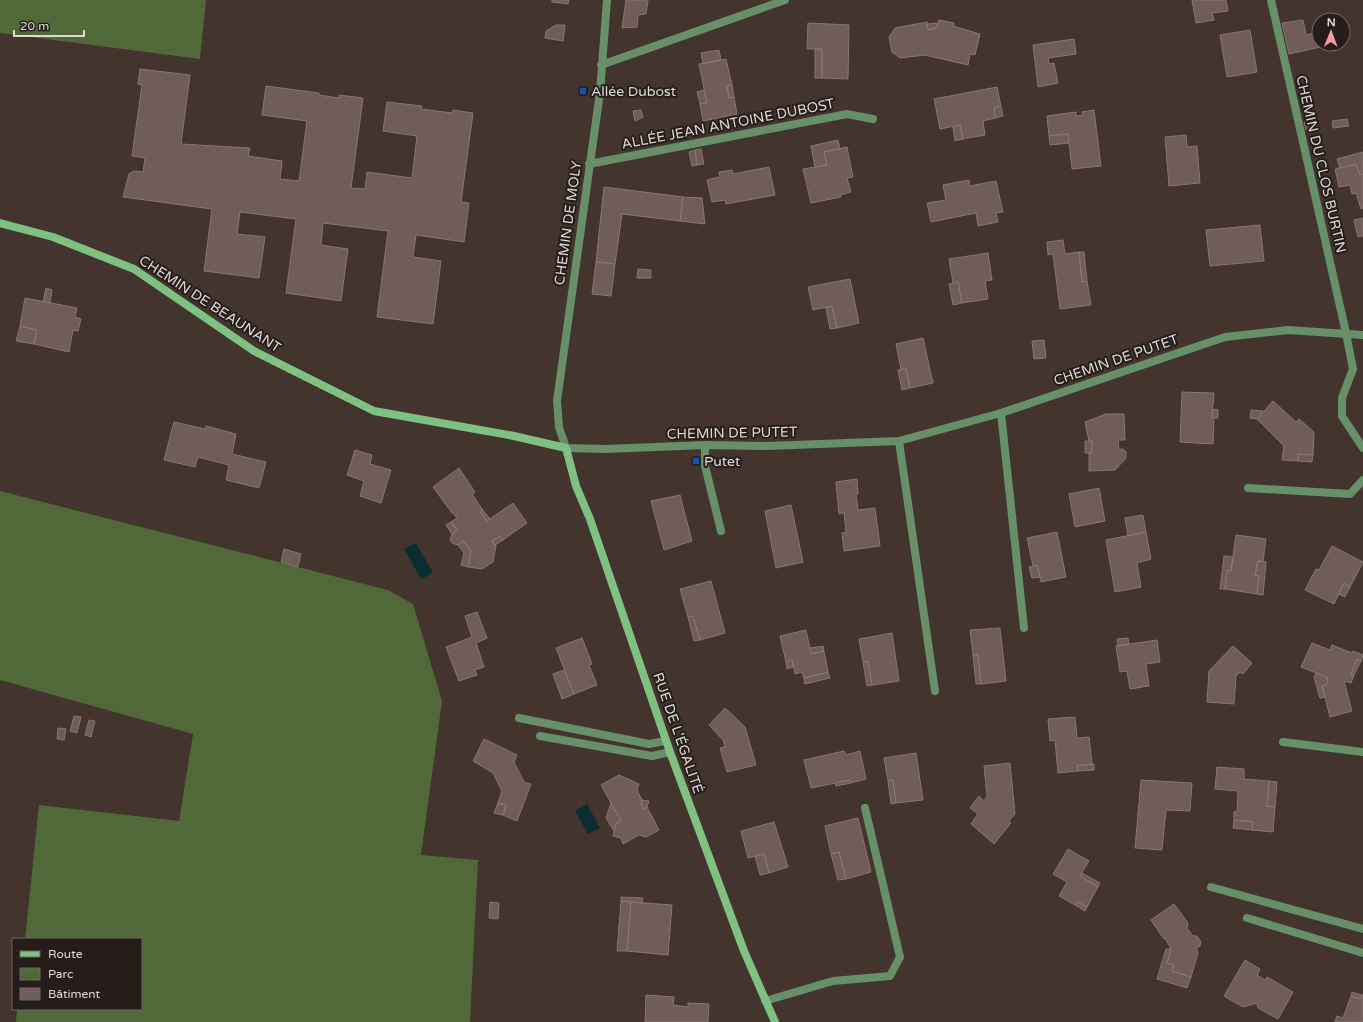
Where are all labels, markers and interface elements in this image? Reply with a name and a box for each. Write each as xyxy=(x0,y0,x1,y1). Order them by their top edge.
scale bar xyxy=(14,12,84,38)
north arrow xyxy=(1311,12,1351,52)
text: N xyxy=(1327,16,1336,29)
text: 20 m xyxy=(20,19,49,33)
street label: CHEMIN DU CLOS BURTIN xyxy=(1292,73,1350,255)
place label: Allée Dubost xyxy=(591,83,677,100)
marker: Allée Dubost xyxy=(578,86,588,96)
street label: ALLÉE JEAN ANTOINE DUBOST xyxy=(620,95,836,153)
street label: CHEMIN DE MOLY xyxy=(551,160,585,286)
street label: CHEMIN DE BEAUNANT xyxy=(136,252,284,356)
street label: CHEMIN DE PUTET xyxy=(1051,331,1181,389)
street label: CHEMIN DE PUTET xyxy=(667,423,798,443)
place label: Putet xyxy=(704,453,741,470)
marker: Putet xyxy=(691,456,701,466)
street label: RUE DE L'ÉGALITÉ xyxy=(649,670,707,796)
legend xyxy=(12,938,142,1010)
text: Route xyxy=(48,947,83,961)
text: Parc xyxy=(48,967,73,981)
text: Bâtiment xyxy=(48,987,100,1001)

